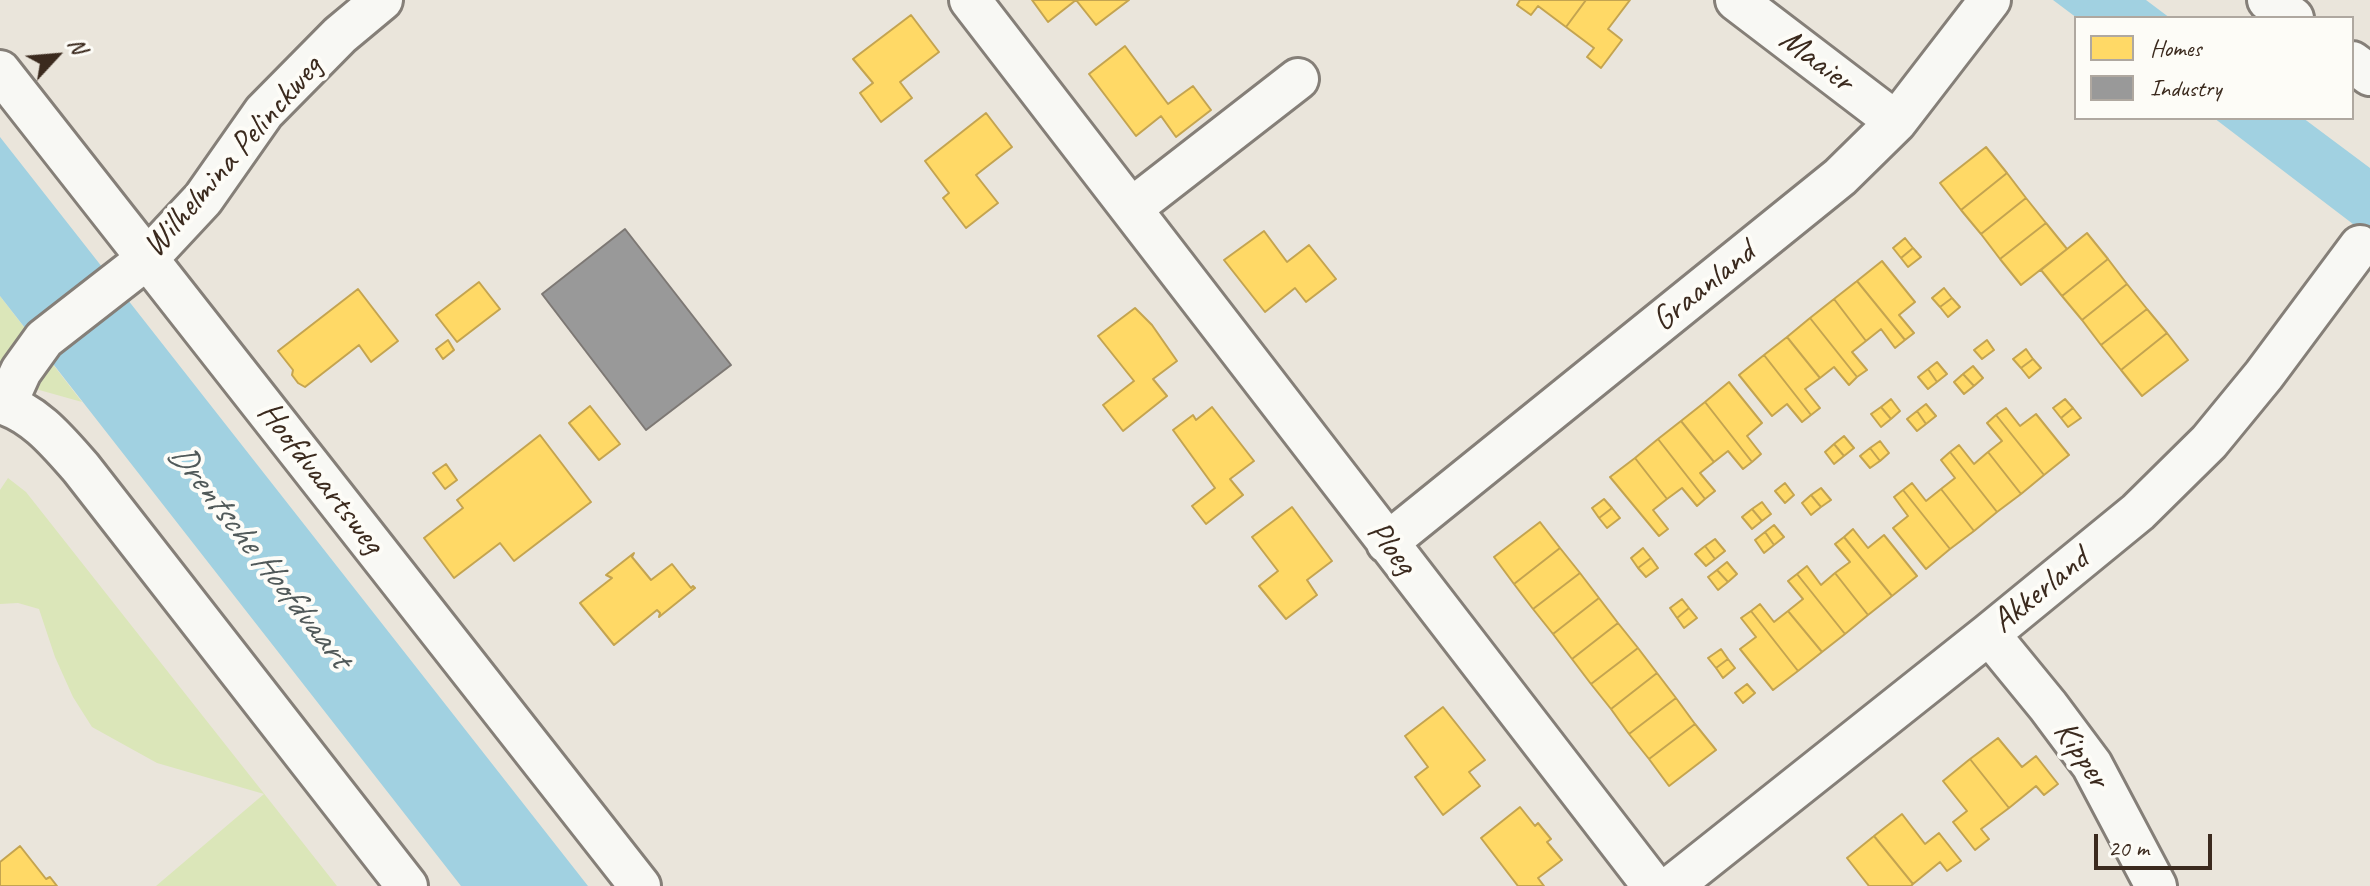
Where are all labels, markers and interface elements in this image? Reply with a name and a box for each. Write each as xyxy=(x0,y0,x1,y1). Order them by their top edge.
north arrow xyxy=(16,16,96,96)
legend xyxy=(2074,16,2354,120)
street label: Maaier xyxy=(1771,20,1861,102)
text: N xyxy=(62,33,93,58)
text: Homes xyxy=(2150,33,2201,63)
street label: Wilhelmina Pelinckweg xyxy=(135,48,331,266)
text: Industry xyxy=(2150,73,2221,103)
street label: Graanland xyxy=(1644,233,1764,341)
street label: Hoofdvaartsweg xyxy=(248,394,392,562)
water label: Drentsche Hoofdvaart xyxy=(158,435,360,677)
street label: Ploeg xyxy=(1357,513,1425,583)
street label: Akkerland xyxy=(1984,540,2098,642)
street label: Kipper xyxy=(2044,713,2118,797)
scale bar xyxy=(2098,818,2216,868)
text: 20 m xyxy=(2108,833,2149,863)

